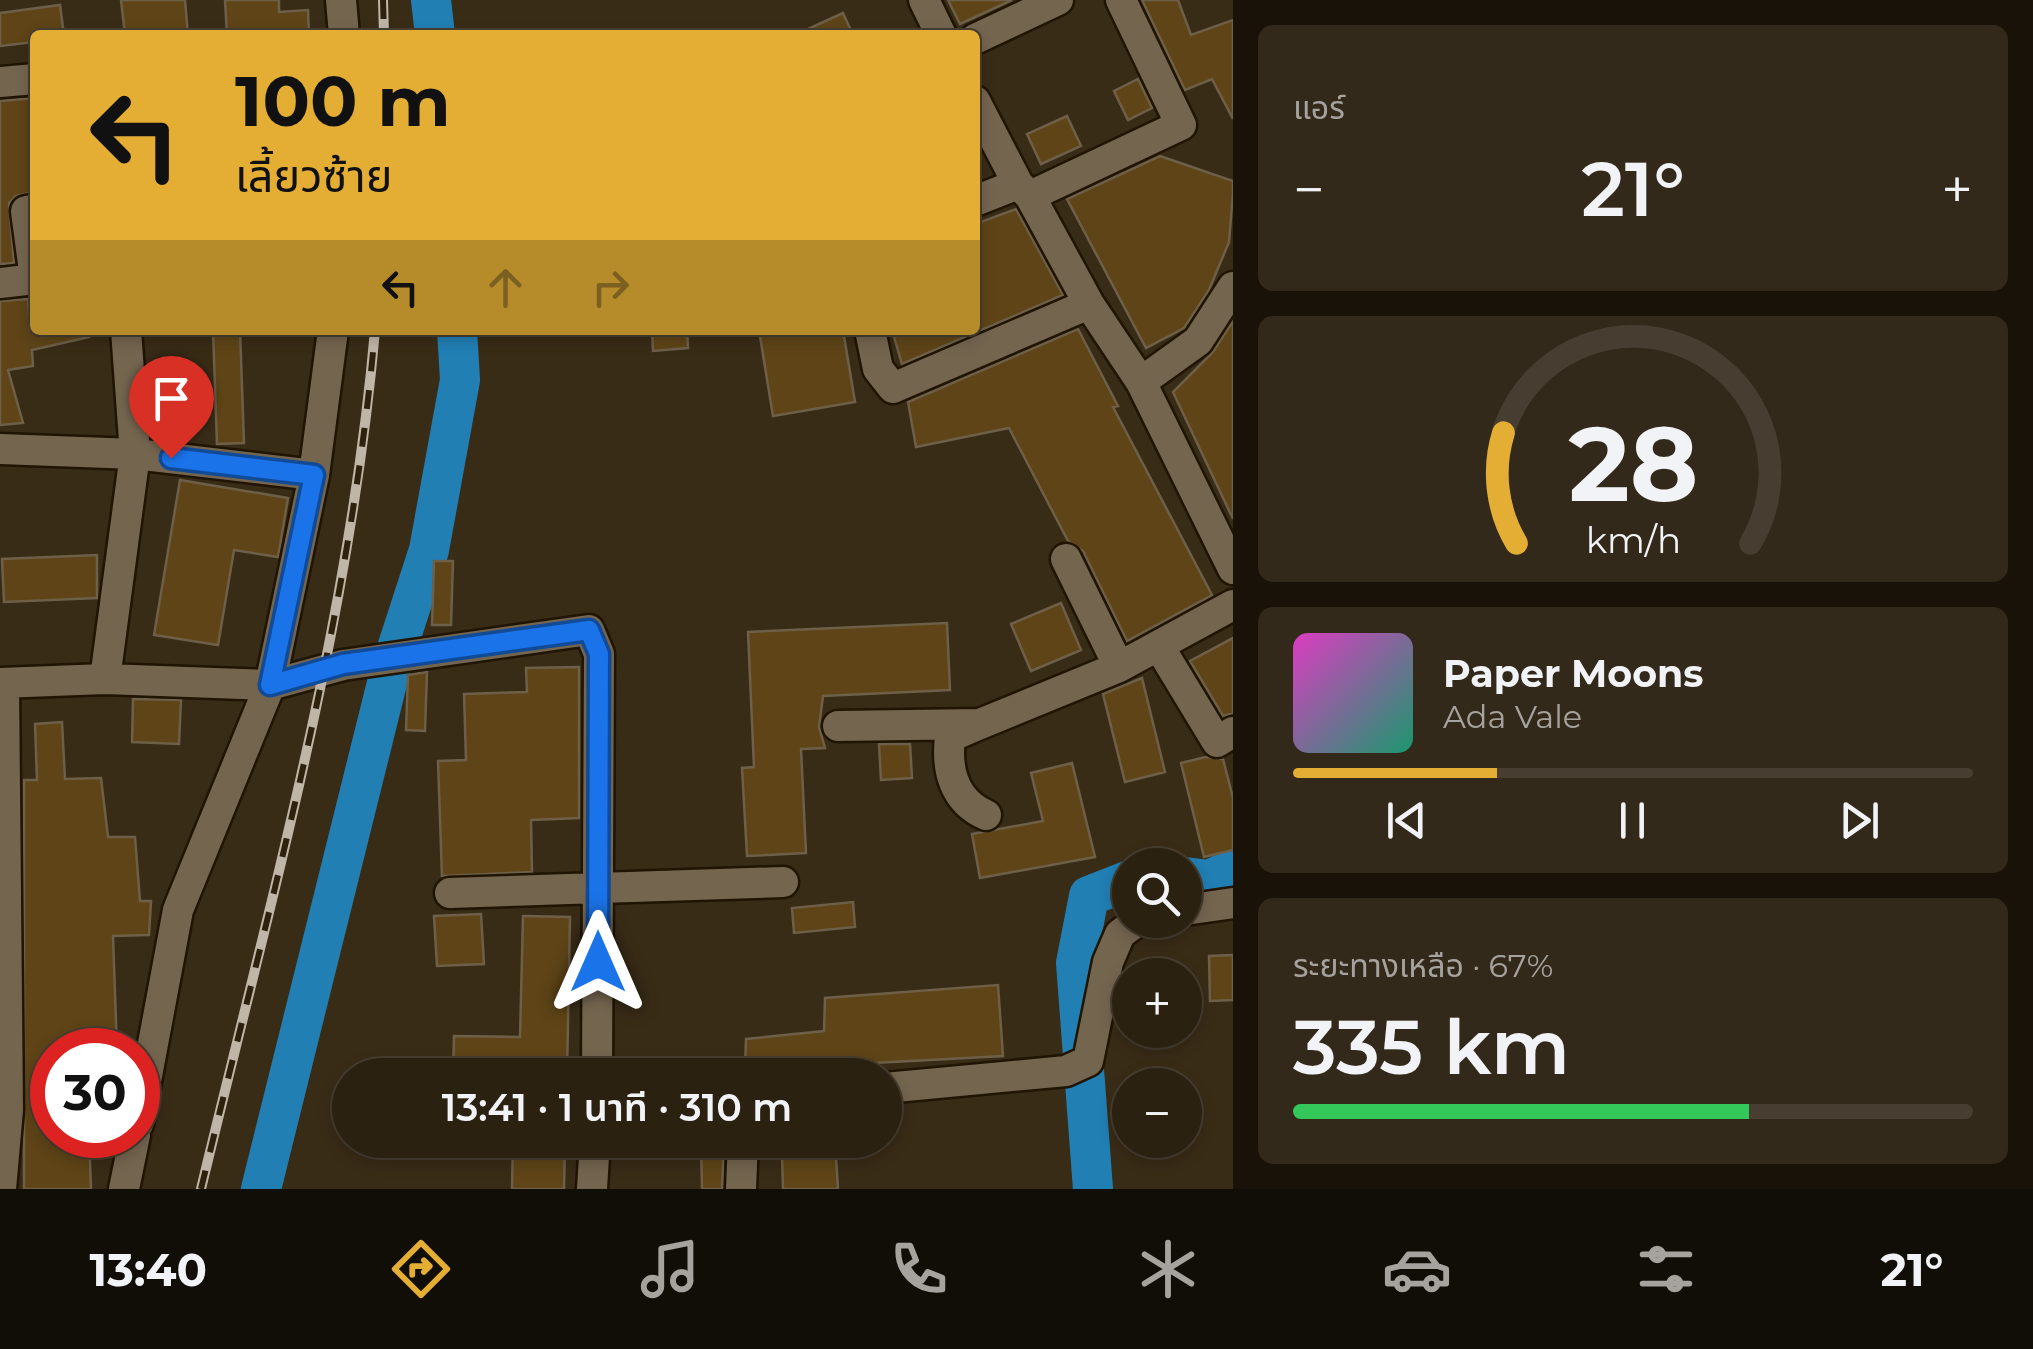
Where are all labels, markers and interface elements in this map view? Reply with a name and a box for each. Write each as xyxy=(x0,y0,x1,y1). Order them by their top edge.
text: 100 m xyxy=(235,58,451,144)
icon: left xyxy=(70,70,200,200)
text: แอร์ xyxy=(1293,88,1345,127)
text: 21° xyxy=(1581,143,1685,235)
text: เลี้ยวซ้าย xyxy=(235,148,392,203)
text: − xyxy=(1293,156,1325,223)
text: + xyxy=(1941,156,1973,223)
icon: left xyxy=(373,260,428,315)
icon: ahead xyxy=(478,260,533,315)
icon: right xyxy=(583,260,638,315)
pin xyxy=(129,356,214,459)
icon: arrive xyxy=(144,371,199,426)
text: 28 xyxy=(1568,400,1698,527)
text: km/h xyxy=(1585,518,1681,562)
text: Paper Moons xyxy=(1443,650,1704,697)
text: Ada Vale xyxy=(1443,697,1582,736)
icon: previous xyxy=(1379,793,1434,848)
icon: pause xyxy=(1605,793,1660,848)
icon: next xyxy=(1832,793,1887,848)
map controls xyxy=(1112,848,1202,1158)
button: search xyxy=(1112,848,1202,938)
position arrow xyxy=(546,910,650,1014)
text: ระยะทางเหลือ · 67% xyxy=(1293,946,1553,985)
button: + xyxy=(1112,958,1202,1048)
text: 335 km xyxy=(1293,1001,1570,1093)
speed limit sign: 30 xyxy=(30,1028,160,1158)
button: − xyxy=(1112,1068,1202,1158)
text: 13:41 · 1 นาที · 310 m xyxy=(442,1084,792,1131)
icon: directions xyxy=(386,1234,456,1304)
icon: music xyxy=(635,1234,705,1304)
icon: phone xyxy=(884,1234,954,1304)
icon: climate xyxy=(1133,1234,1203,1304)
icon: car xyxy=(1382,1234,1452,1304)
icon: filters xyxy=(1631,1234,1701,1304)
text: 13:40 xyxy=(90,1242,207,1297)
text: 21° xyxy=(1880,1242,1943,1297)

